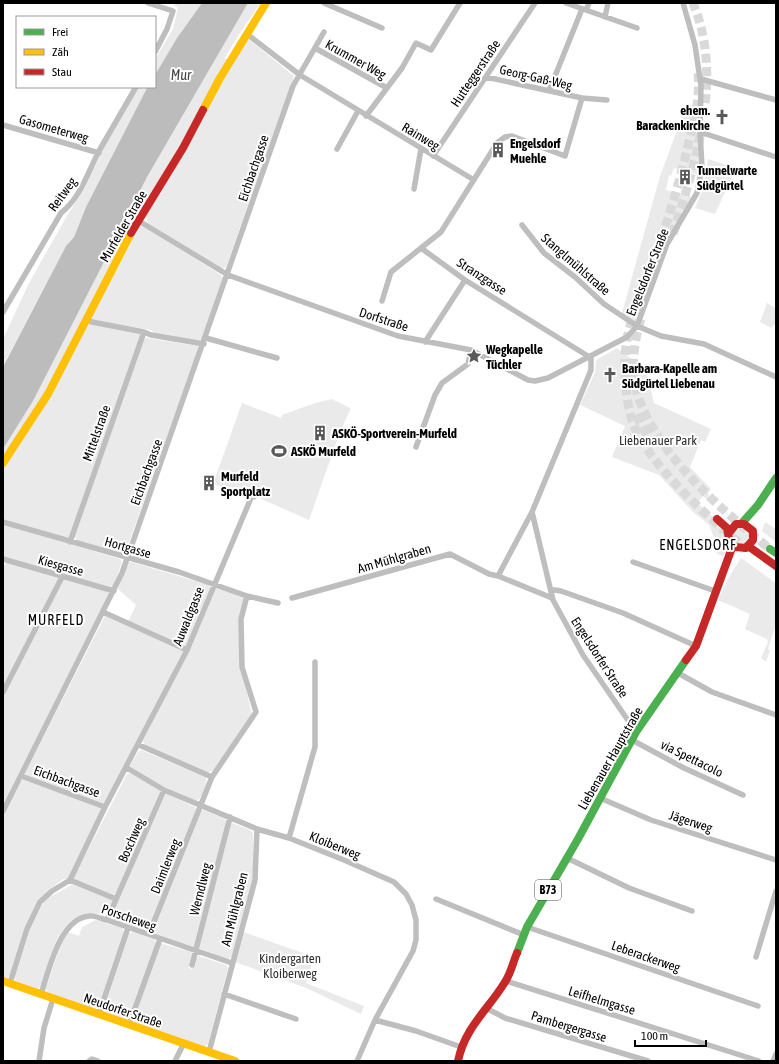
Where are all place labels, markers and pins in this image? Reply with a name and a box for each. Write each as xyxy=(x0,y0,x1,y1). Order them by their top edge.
place label: ehem. Barackenkirche xyxy=(636,103,711,133)
church icon: ehem. Barackenkirche xyxy=(713,108,731,126)
place label: Engelsdorf Muehle xyxy=(510,136,561,166)
building icon: Engelsdorf Muehle xyxy=(489,141,507,159)
place label: Tunnelwarte Südgürtel xyxy=(697,163,757,193)
building icon: Tunnelwarte Südgürtel xyxy=(676,168,694,186)
place label: Wegkapelle Tüchler xyxy=(485,342,543,372)
place icon: Wegkapelle Tüchler xyxy=(465,347,483,365)
place label: Barbara-Kapelle am Südgürtel Liebenau xyxy=(622,361,717,391)
church icon: Barbara-Kapelle am Südgürtel Liebenau xyxy=(601,366,619,384)
building icon: ASKÖ-Sportverein-Murfeld xyxy=(311,424,329,442)
place label: ASKÖ-Sportverein-Murfeld xyxy=(331,426,457,441)
sports icon: ASKÖ Murfeld xyxy=(270,442,288,460)
place label: ASKÖ Murfeld xyxy=(290,444,356,459)
place label: Murfeld Sportplatz xyxy=(221,469,271,499)
building icon: Murfeld Sportplatz xyxy=(200,474,218,492)

